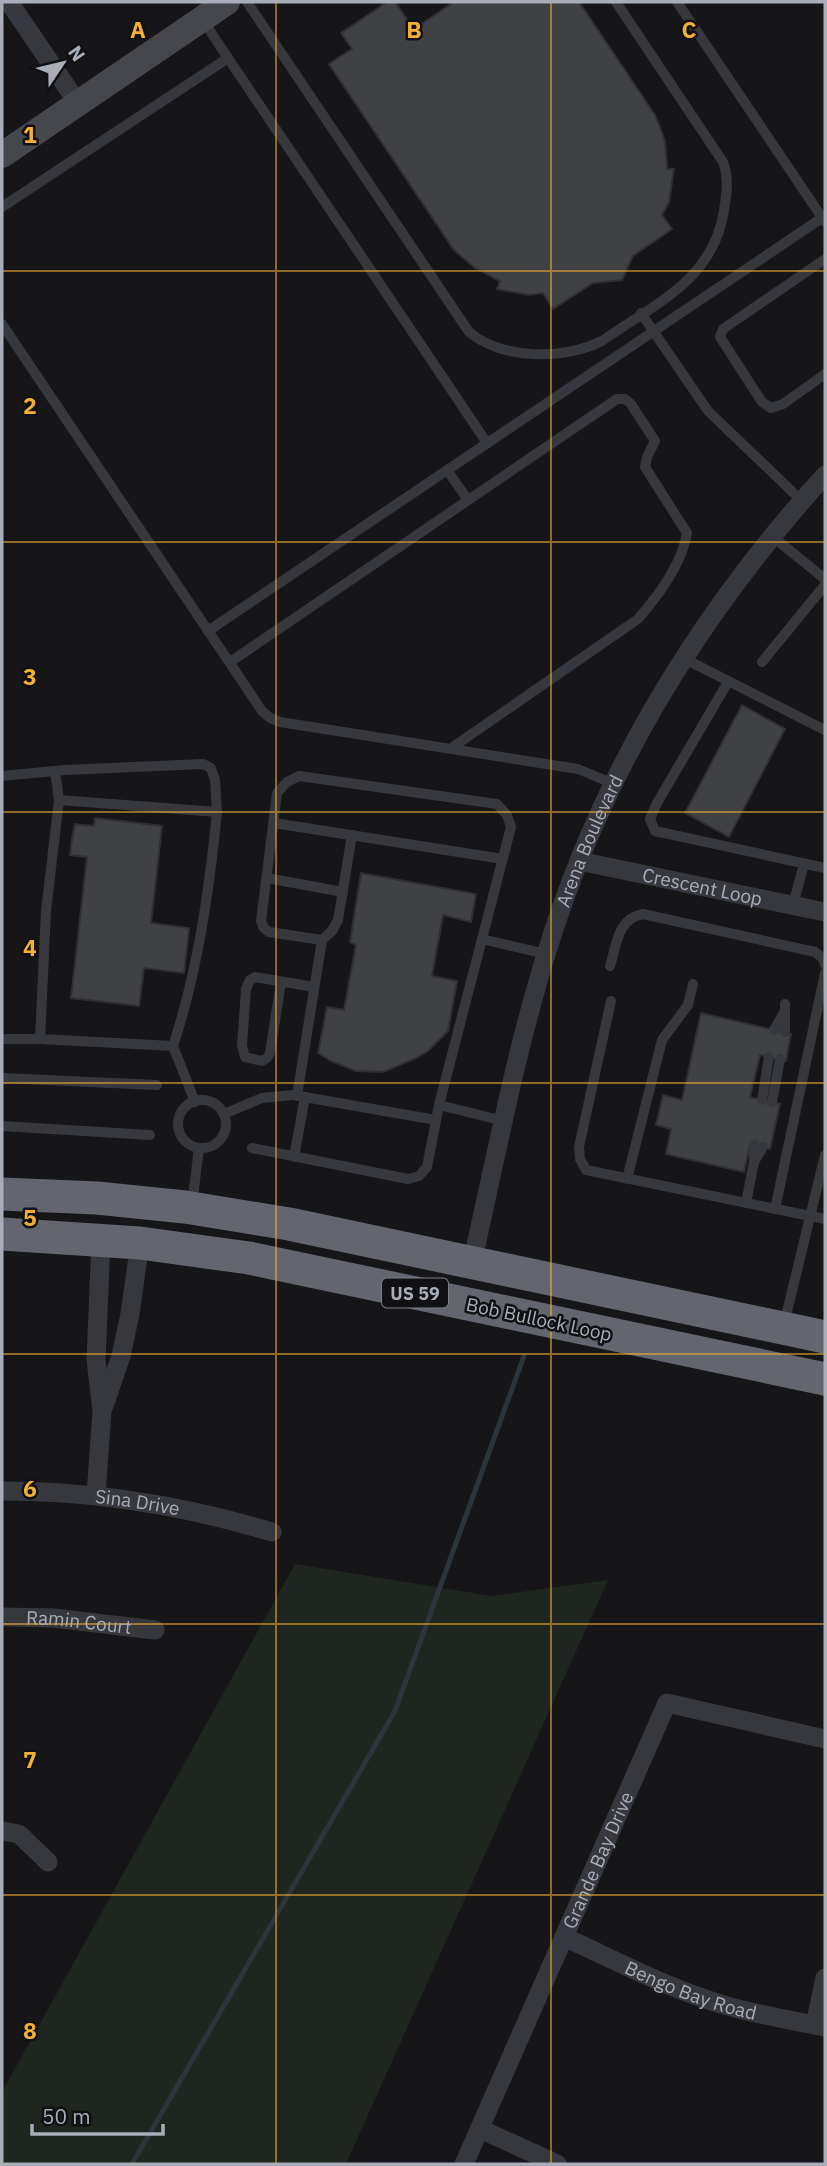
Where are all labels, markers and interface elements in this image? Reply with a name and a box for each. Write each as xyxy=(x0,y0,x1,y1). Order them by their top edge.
text: A xyxy=(130,14,146,44)
text: B xyxy=(406,14,422,44)
text: C xyxy=(682,14,697,44)
north arrow xyxy=(28,28,98,98)
text: N xyxy=(63,41,91,66)
text: 1 xyxy=(23,119,37,149)
text: 2 xyxy=(23,390,37,420)
text: 3 xyxy=(23,661,37,691)
street label: Arena Boulevard xyxy=(551,771,628,910)
street label: Crescent Loop xyxy=(640,862,764,911)
text: 4 xyxy=(23,932,37,962)
text: 5 xyxy=(23,1202,37,1232)
road number: US 59 xyxy=(382,1278,448,1308)
street label: Bob Bullock Loop xyxy=(464,1292,614,1346)
text: 6 xyxy=(23,1473,37,1503)
street label: Sina Drive xyxy=(94,1484,182,1520)
street label: Ramin Court xyxy=(26,1605,133,1639)
text: 7 xyxy=(23,1744,37,1774)
street label: Grande Bay Drive xyxy=(557,1788,639,1933)
street label: Bengo Bay Road xyxy=(621,1955,759,2025)
text: 8 xyxy=(23,2015,37,2045)
scale bar xyxy=(32,2092,163,2136)
text: 50 m xyxy=(42,2102,91,2130)

